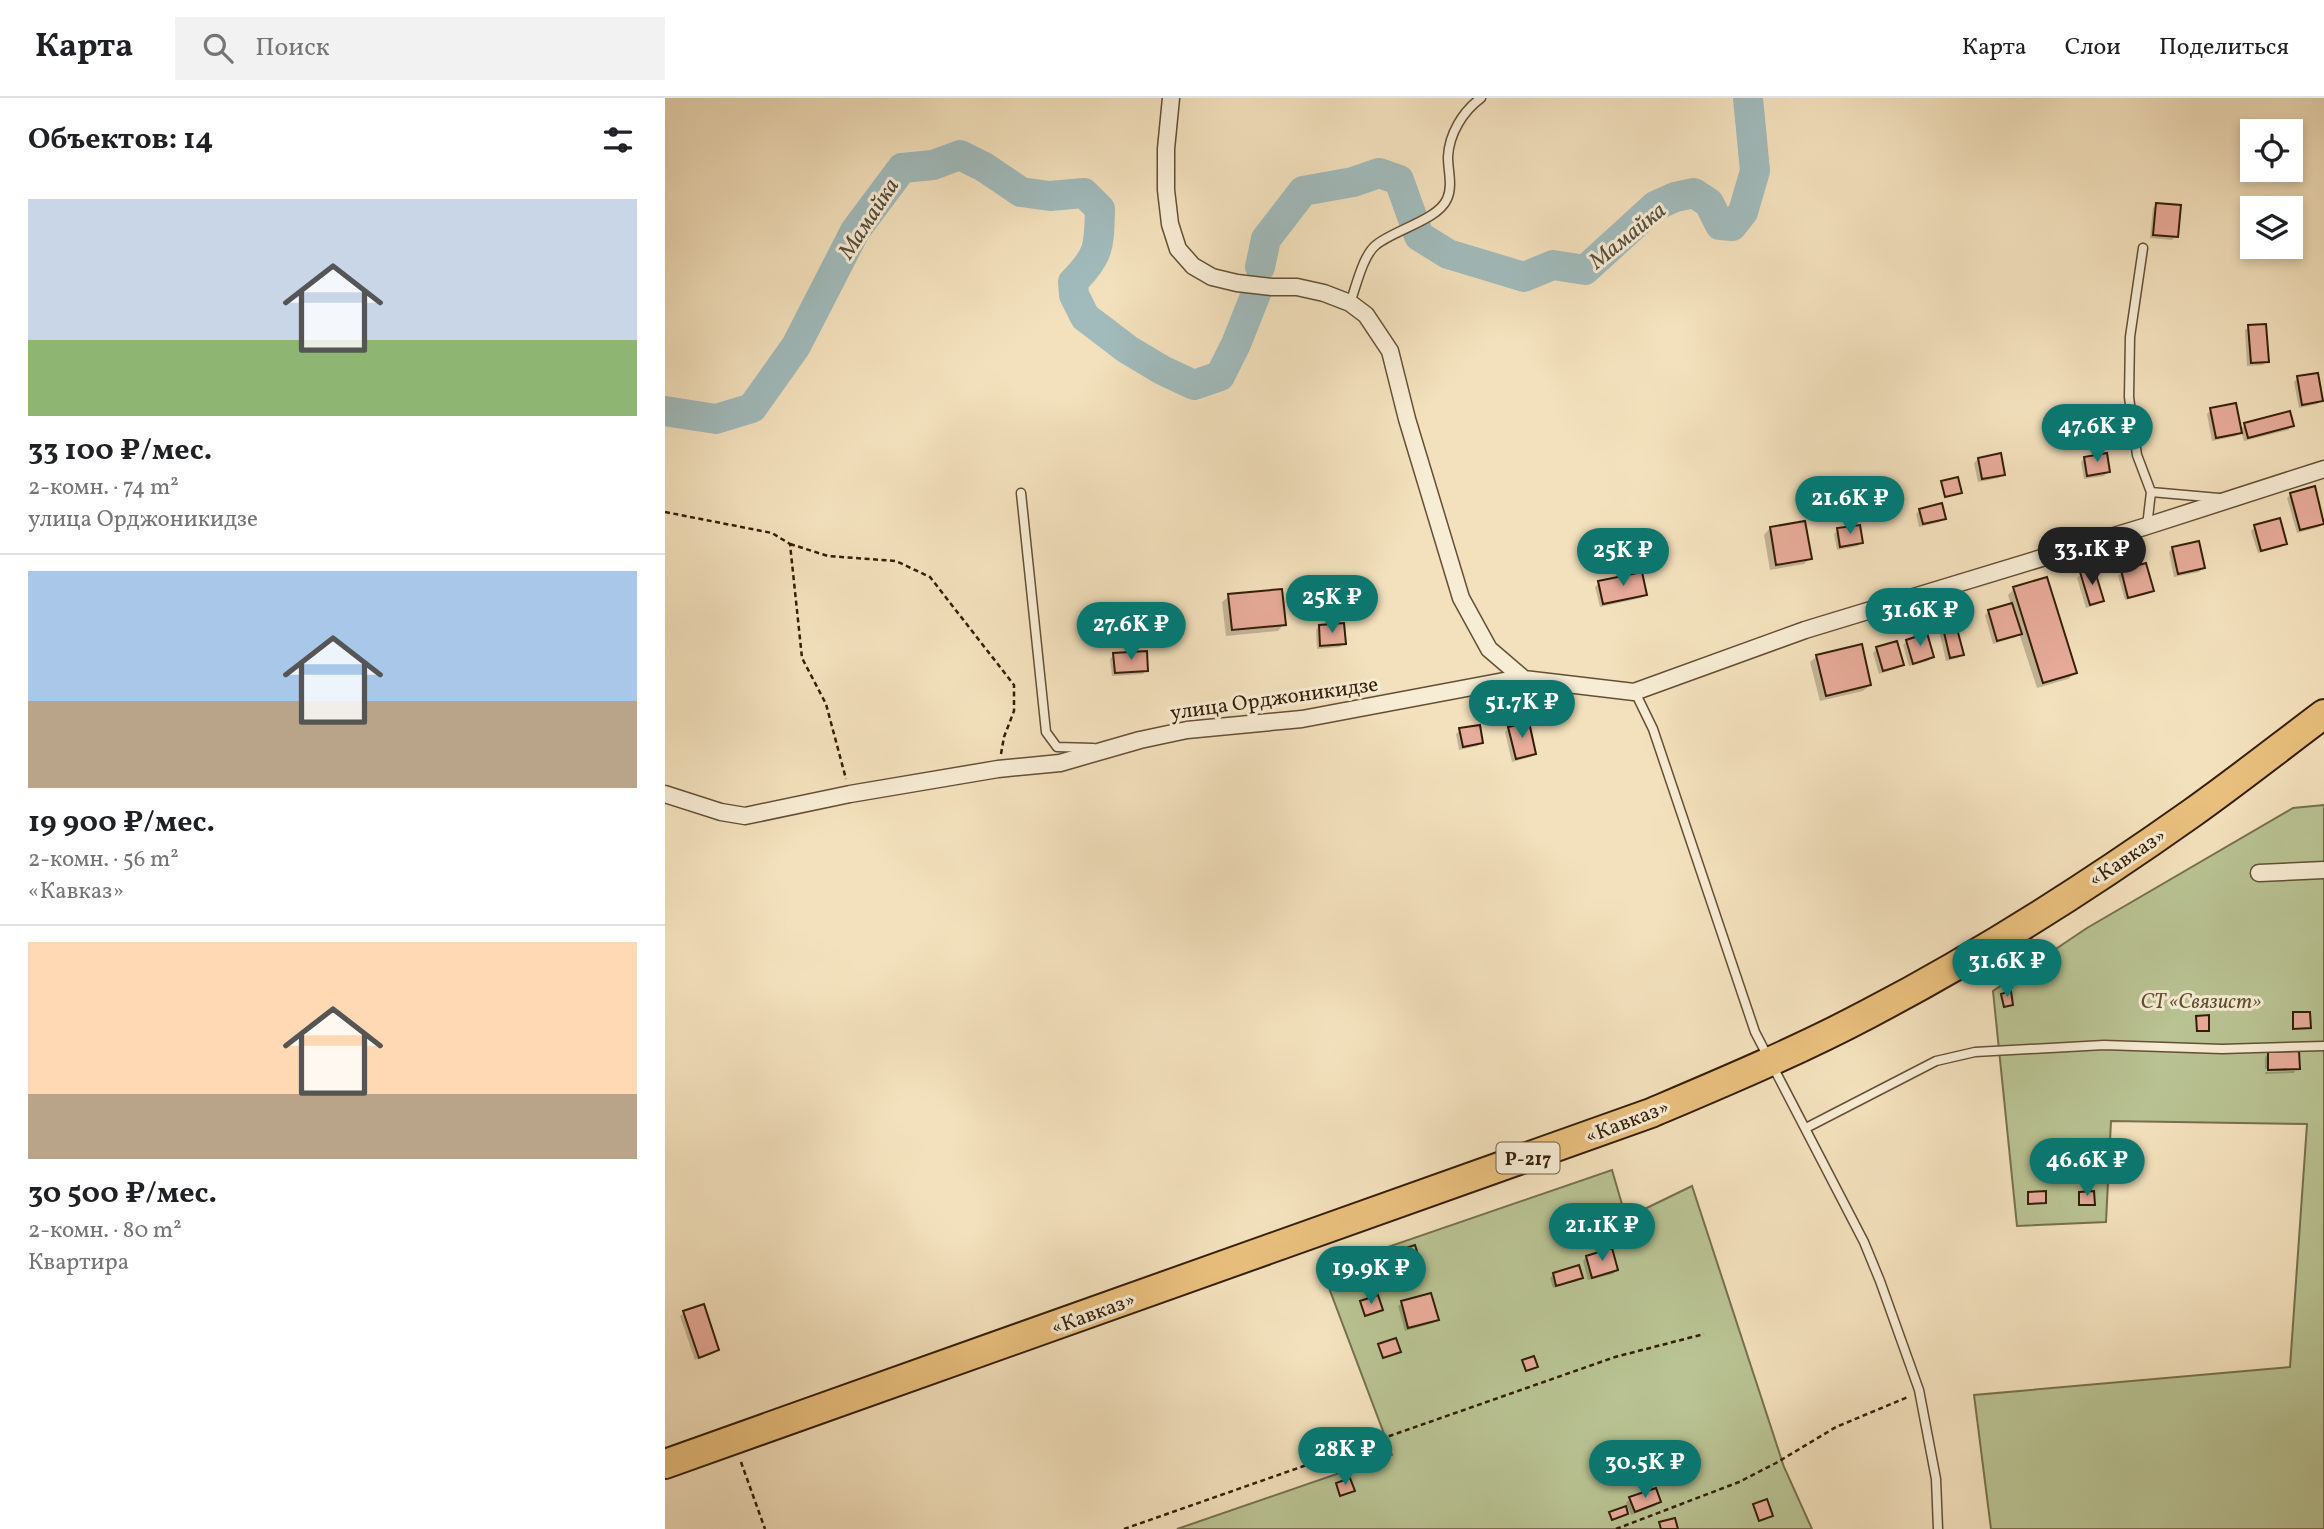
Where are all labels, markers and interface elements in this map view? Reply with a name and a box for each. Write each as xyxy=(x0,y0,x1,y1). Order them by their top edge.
search box xyxy=(175,17,665,80)
text: Карта xyxy=(35,25,133,71)
icon: search xyxy=(199,29,237,67)
text: Поиск xyxy=(255,30,330,66)
text: Карта xyxy=(1962,31,2027,65)
text: Слои xyxy=(2065,31,2121,65)
text: Поделиться xyxy=(2159,31,2289,65)
text: Объектов: 14 xyxy=(28,119,213,161)
map controls xyxy=(2240,119,2303,259)
button: locate xyxy=(2240,119,2303,182)
icon: filters xyxy=(599,121,637,159)
water label: Мамайка xyxy=(831,172,908,267)
water label: Мамайка xyxy=(1582,196,1674,278)
button: layers xyxy=(2240,196,2303,259)
icon: home xyxy=(270,245,396,371)
pin: 47.6K ₽ xyxy=(2032,404,2162,464)
text: 47.6K ₽ xyxy=(2058,411,2136,443)
text: 33 100 ₽/мес. xyxy=(28,430,212,472)
text: 2-комн. · 74 m² xyxy=(28,472,179,504)
pin: 21.6K ₽ xyxy=(1785,476,1915,536)
text: 21.6K ₽ xyxy=(1811,483,1889,515)
text: улица Орджоникидзе xyxy=(28,504,258,536)
pin: 25K ₽ xyxy=(1574,528,1672,588)
pin: 33.1K ₽ xyxy=(2027,528,2157,587)
text: 33.1K ₽ xyxy=(2054,534,2130,566)
text: 25K ₽ xyxy=(1593,535,1653,567)
pin: 25K ₽ xyxy=(1283,575,1381,635)
text: 25K ₽ xyxy=(1302,582,1362,614)
pin: 31.6K ₽ xyxy=(1855,588,1985,648)
text: 31.6K ₽ xyxy=(1881,595,1959,627)
pin: 27.6K ₽ xyxy=(1066,602,1196,662)
text: 27.6K ₽ xyxy=(1093,609,1169,641)
icon: home xyxy=(270,617,396,743)
street label: улица Орджоникидзе xyxy=(1168,671,1380,728)
pin: 51.7K ₽ xyxy=(1457,680,1587,740)
text: 51.7K ₽ xyxy=(1485,687,1559,719)
text: 19 900 ₽/мес. xyxy=(28,802,215,844)
street label: «Кавказ» xyxy=(2083,822,2172,895)
text: 2-комн. · 56 m² xyxy=(28,844,179,876)
text: «Кавказ» xyxy=(28,876,124,908)
pin: 31.6K ₽ xyxy=(1942,940,2072,999)
text: 31.6K ₽ xyxy=(1968,946,2046,978)
icon: home xyxy=(270,988,396,1114)
park label: СТ «Связист» xyxy=(2141,988,2261,1017)
street label: «Кавказ» xyxy=(1581,1093,1674,1152)
pin: 46.6K ₽ xyxy=(2022,1138,2152,1198)
road number: Р-217 xyxy=(1497,1142,1559,1174)
text: 46.6K ₽ xyxy=(2046,1145,2128,1177)
text: 30 500 ₽/мес. xyxy=(28,1173,217,1215)
pin: 21.1K ₽ xyxy=(1537,1204,1667,1263)
text: 21.1K ₽ xyxy=(1565,1210,1639,1242)
text: 2-комн. · 80 m² xyxy=(28,1215,182,1247)
pin: 19.9K ₽ xyxy=(1306,1246,1436,1306)
text: Квартира xyxy=(28,1247,129,1279)
text: 19.9K ₽ xyxy=(1332,1253,1410,1285)
street label: «Кавказ» xyxy=(1047,1286,1140,1343)
pin: 28K ₽ xyxy=(1296,1428,1394,1487)
text: 28K ₽ xyxy=(1314,1434,1376,1466)
pin: 30.5K ₽ xyxy=(1580,1440,1710,1500)
text: 30.5K ₽ xyxy=(1605,1447,1685,1479)

